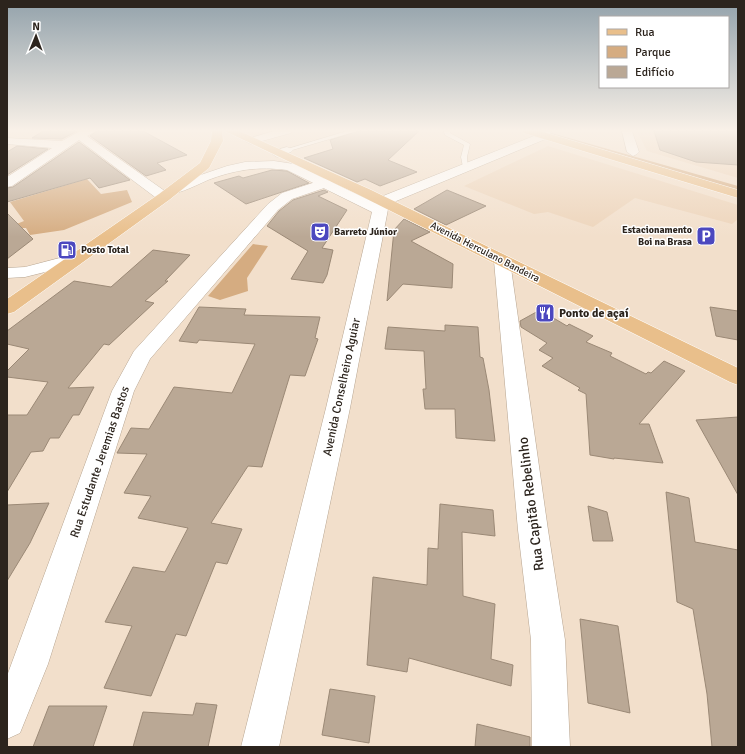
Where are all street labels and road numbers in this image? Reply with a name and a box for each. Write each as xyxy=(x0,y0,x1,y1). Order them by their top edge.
street label: Avenida Herculano Bandeira xyxy=(429,219,541,285)
street label: Avenida Conselheiro Aguiar xyxy=(320,316,364,457)
street label: Rua Estudante Jeremias Bastos xyxy=(67,384,133,540)
street label: Rua Capitão Rebelinho xyxy=(514,436,548,572)

